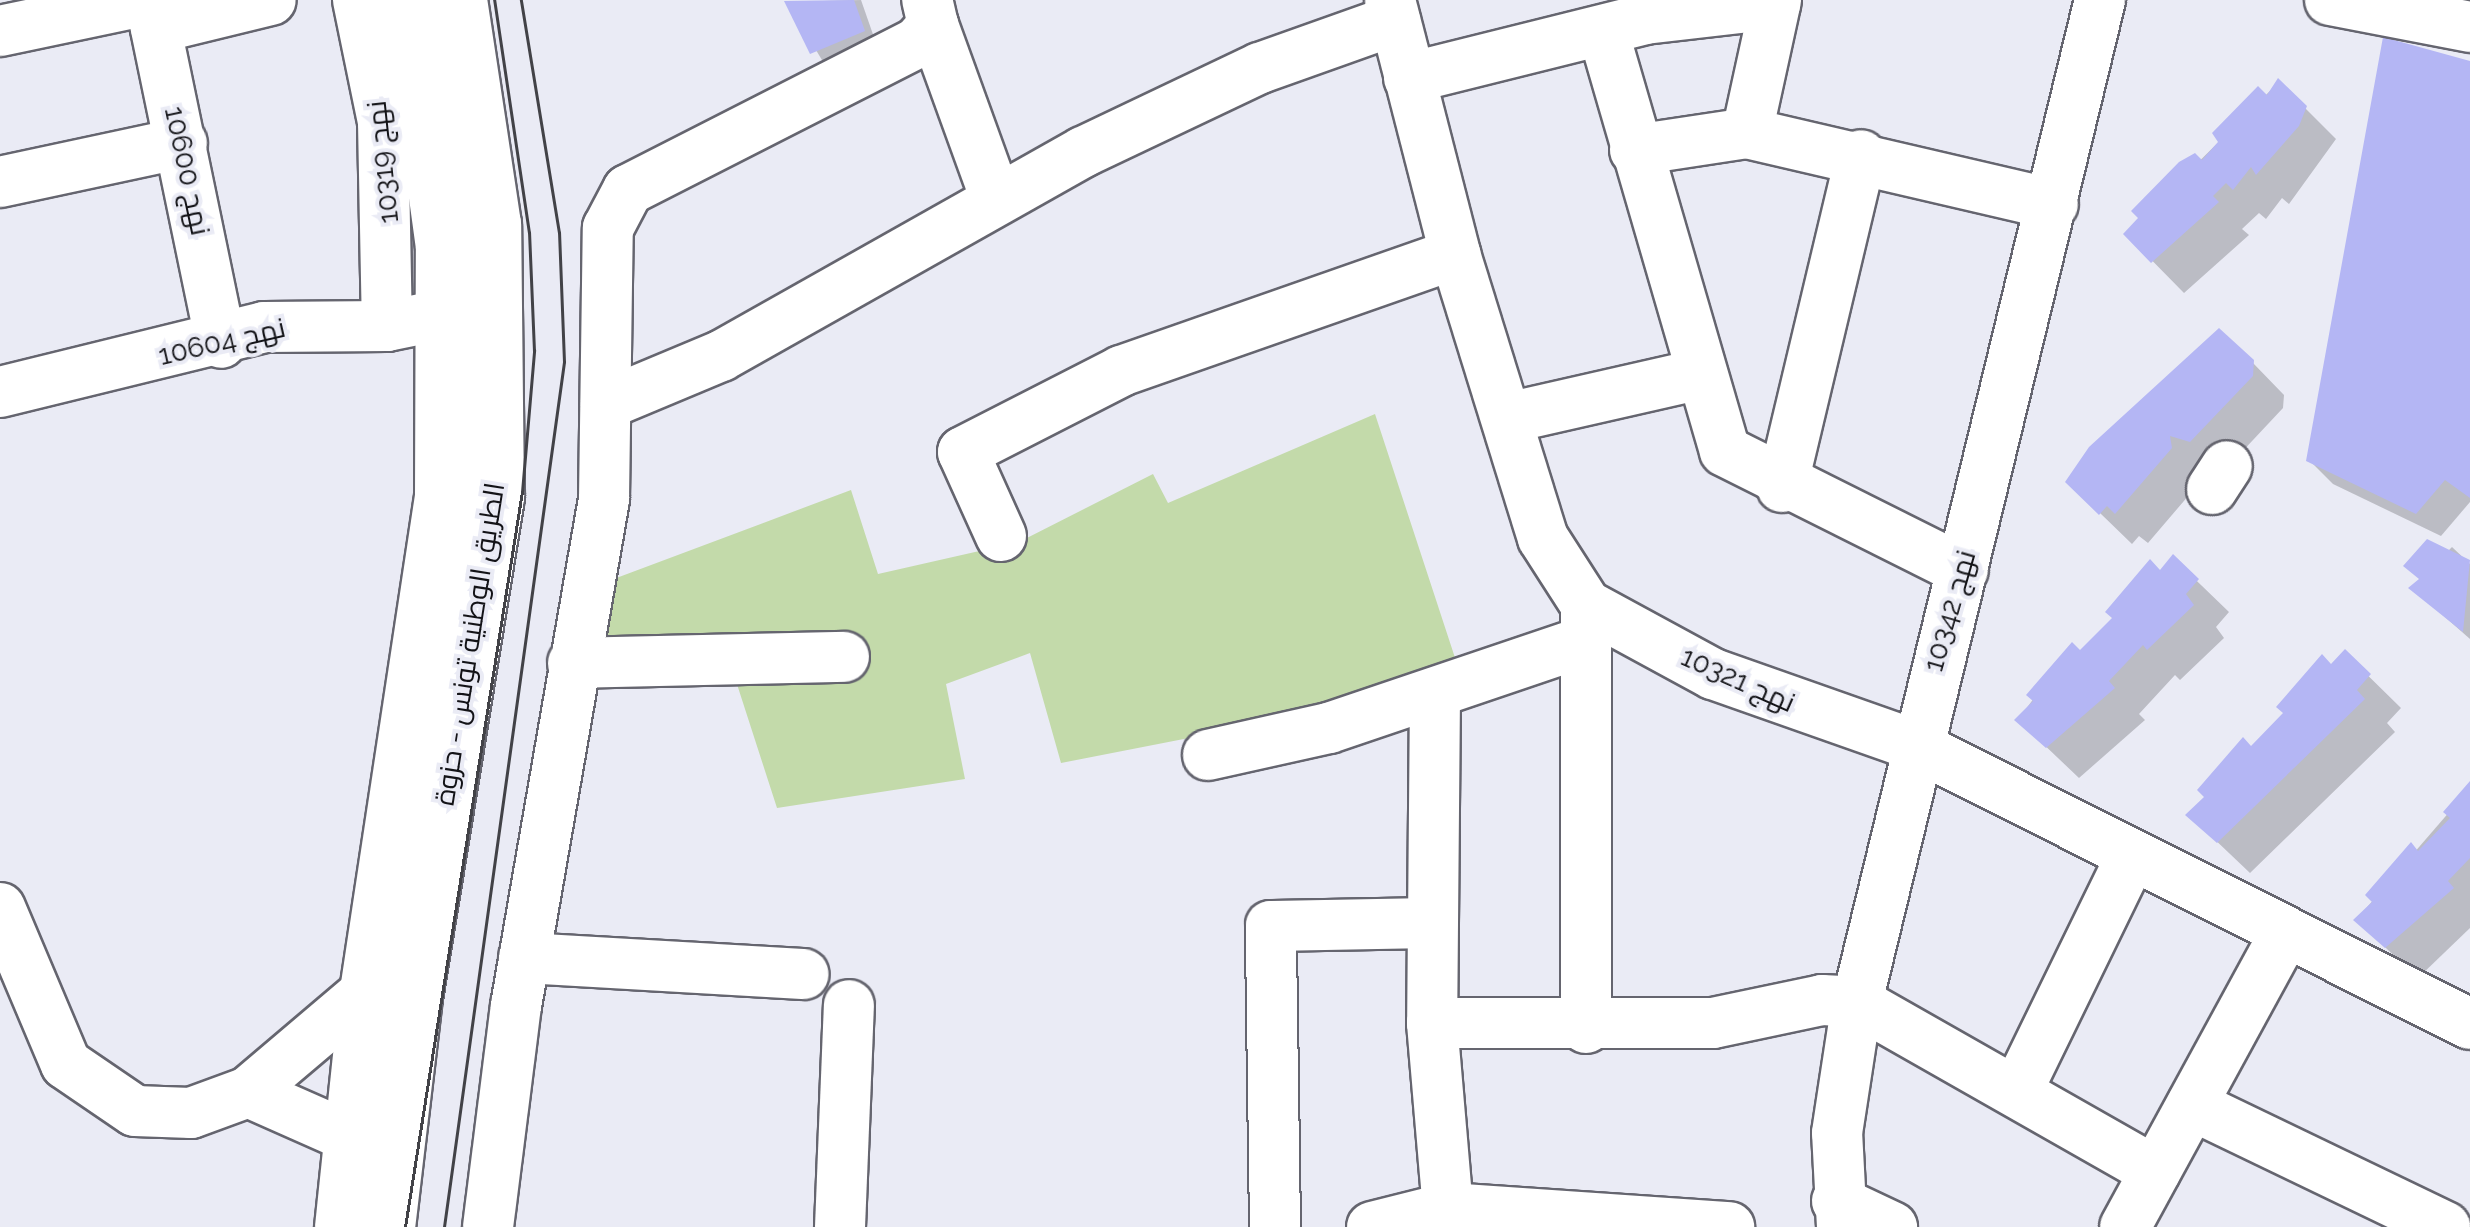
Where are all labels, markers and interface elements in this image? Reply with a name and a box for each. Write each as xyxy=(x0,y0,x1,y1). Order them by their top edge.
street label: نهج 10319 xyxy=(360,99,406,225)
street label: نهج 10600 xyxy=(157,103,217,239)
street label: نهج 10604 xyxy=(155,311,289,373)
street label: الطريق الوطنية تونس - حزوة xyxy=(428,480,512,808)
street label: نهج 10342 xyxy=(1917,546,1983,676)
street label: نهج 10321 xyxy=(1676,640,1800,720)

